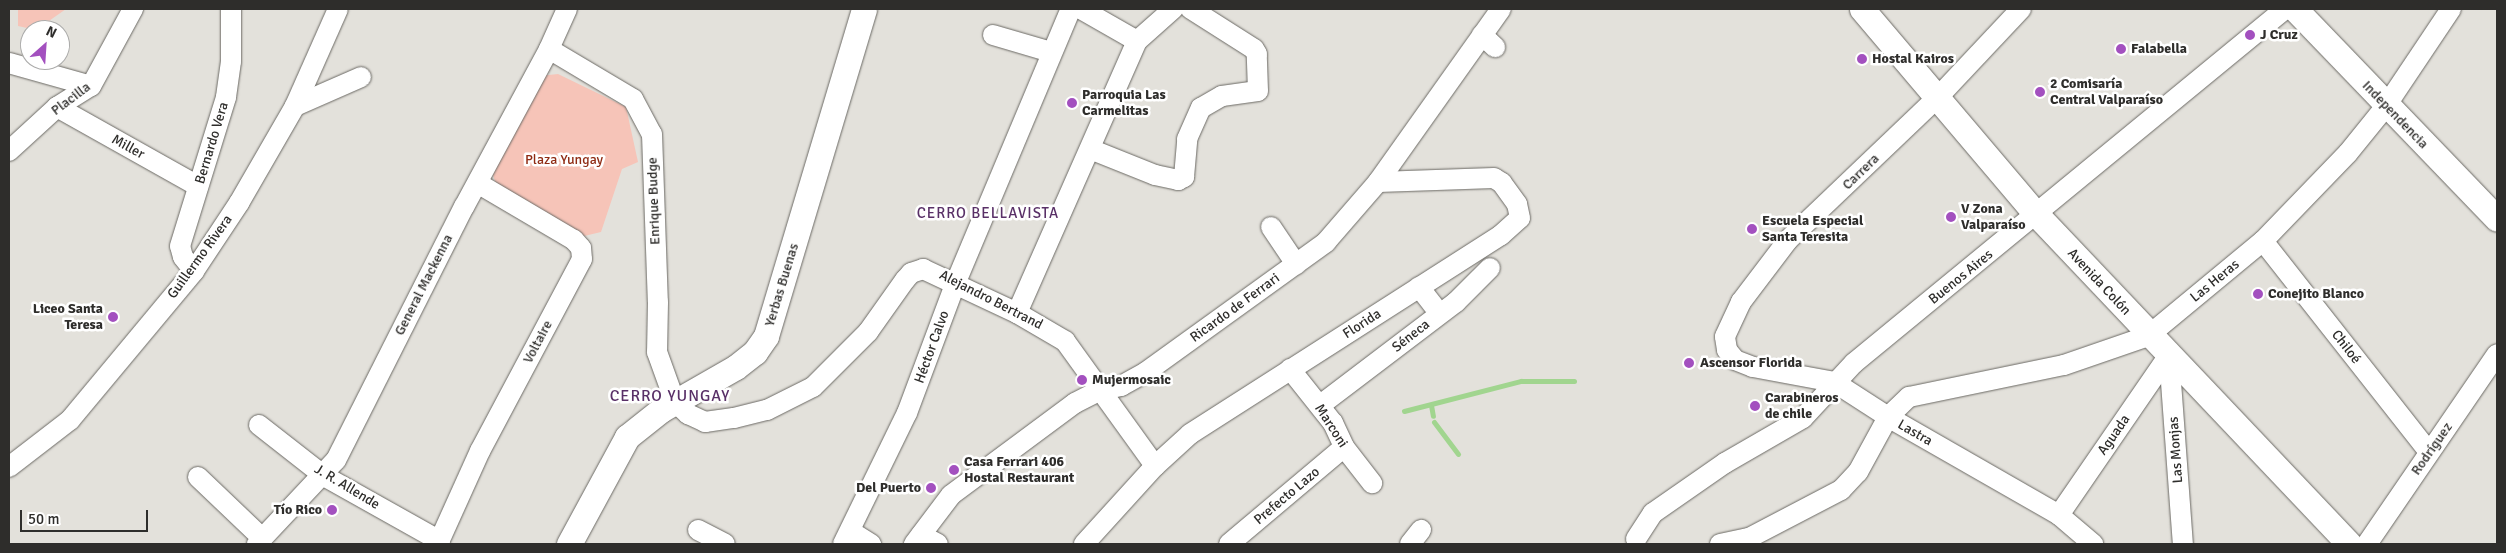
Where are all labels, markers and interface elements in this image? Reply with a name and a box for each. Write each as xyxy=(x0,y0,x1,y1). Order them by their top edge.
north arrow xyxy=(20,20,70,70)
text: N xyxy=(43,22,59,42)
place label: J Cruz xyxy=(2260,27,2298,43)
marker: J Cruz xyxy=(2244,29,2256,41)
place label: Falabella xyxy=(2131,41,2187,57)
marker: Falabella xyxy=(2115,43,2127,55)
place label: Hostal Kairos xyxy=(1872,51,1954,67)
marker: Hostal Kairos xyxy=(1856,53,1868,65)
place label: 2 Comisaría Central Valparaíso xyxy=(2050,76,2163,108)
street label: Independencia xyxy=(2358,78,2432,152)
street label: Placilla xyxy=(48,79,94,119)
marker: 2 Comisaría Central Valparaíso xyxy=(2034,86,2046,98)
place label: Parroquia Las Carmelitas xyxy=(1082,87,1166,120)
marker: Parroquia Las Carmelitas xyxy=(1066,97,1078,109)
street label: Bernardo Vera xyxy=(192,100,232,186)
street label: Miller xyxy=(109,131,147,163)
street label: Carrera xyxy=(1839,150,1883,194)
park label: Plaza Yungay xyxy=(525,152,603,168)
street label: Enrique Budge xyxy=(644,157,664,245)
place label: V Zona Valparaíso xyxy=(1961,201,2026,233)
district label: CERRO BELLAVISTA xyxy=(915,205,1061,223)
marker: V Zona Valparaíso xyxy=(1945,211,1957,223)
street label: Guillermo Rivera xyxy=(164,212,236,302)
place label: Escuela Especial Santa Teresita xyxy=(1762,213,1863,246)
marker: Escuela Especial Santa Teresita xyxy=(1746,223,1758,235)
street label: General Mackenna xyxy=(391,232,457,338)
street label: Yerbas Buenas xyxy=(761,241,803,329)
street label: Avenida Colón xyxy=(2064,245,2134,319)
street label: Buenos Aires xyxy=(1926,246,1996,308)
street label: Las Heras xyxy=(2187,256,2243,306)
street label: Alejandro Bertrand xyxy=(937,267,1045,333)
street label: Ricardo de Ferrari xyxy=(1187,270,1283,346)
place label: Conejito Blanco xyxy=(2268,286,2364,302)
marker: Conejito Blanco xyxy=(2252,288,2264,300)
place label: Liceo Santa Teresa xyxy=(33,301,103,334)
street label: Florida xyxy=(1340,305,1384,343)
street label: Héctor Calvo xyxy=(911,308,953,386)
marker: Liceo Santa Teresa xyxy=(107,311,119,323)
street label: Séneca xyxy=(1389,316,1433,356)
street label: Voltaire xyxy=(520,318,556,366)
street label: Chiloé xyxy=(2328,327,2364,367)
place label: Ascensor Florida xyxy=(1700,355,1802,371)
marker: Ascensor Florida xyxy=(1682,356,1696,370)
place label: Mujermosaic xyxy=(1092,372,1171,388)
marker: Mujermosaic xyxy=(1076,374,1088,386)
district label: CERRO YUNGAY xyxy=(608,386,732,406)
place label: Carabineros de chile xyxy=(1765,390,1838,422)
marker: Carabineros de chile xyxy=(1749,400,1761,412)
street label: Marconi xyxy=(1311,401,1351,451)
street label: Aguada xyxy=(2094,412,2134,458)
street label: Lastra xyxy=(1895,416,1935,450)
street label: Las Monjas xyxy=(2165,416,2187,484)
street label: Rodríguez xyxy=(2408,419,2456,479)
place label: Casa Ferrari 406 Hostal Restaurant xyxy=(964,454,1074,487)
street label: J. R. Allende xyxy=(311,461,383,513)
marker: Casa Ferrari 406 Hostal Restaurant xyxy=(948,464,960,476)
street label: Prefecto Lazo xyxy=(1251,464,1323,528)
place label: Del Puerto xyxy=(856,480,921,496)
marker: Del Puerto xyxy=(925,482,937,494)
scale bar xyxy=(22,500,150,532)
place label: Tío Rico xyxy=(274,502,322,518)
marker: Tío Rico xyxy=(326,504,338,516)
text: 50 m xyxy=(28,510,59,528)

